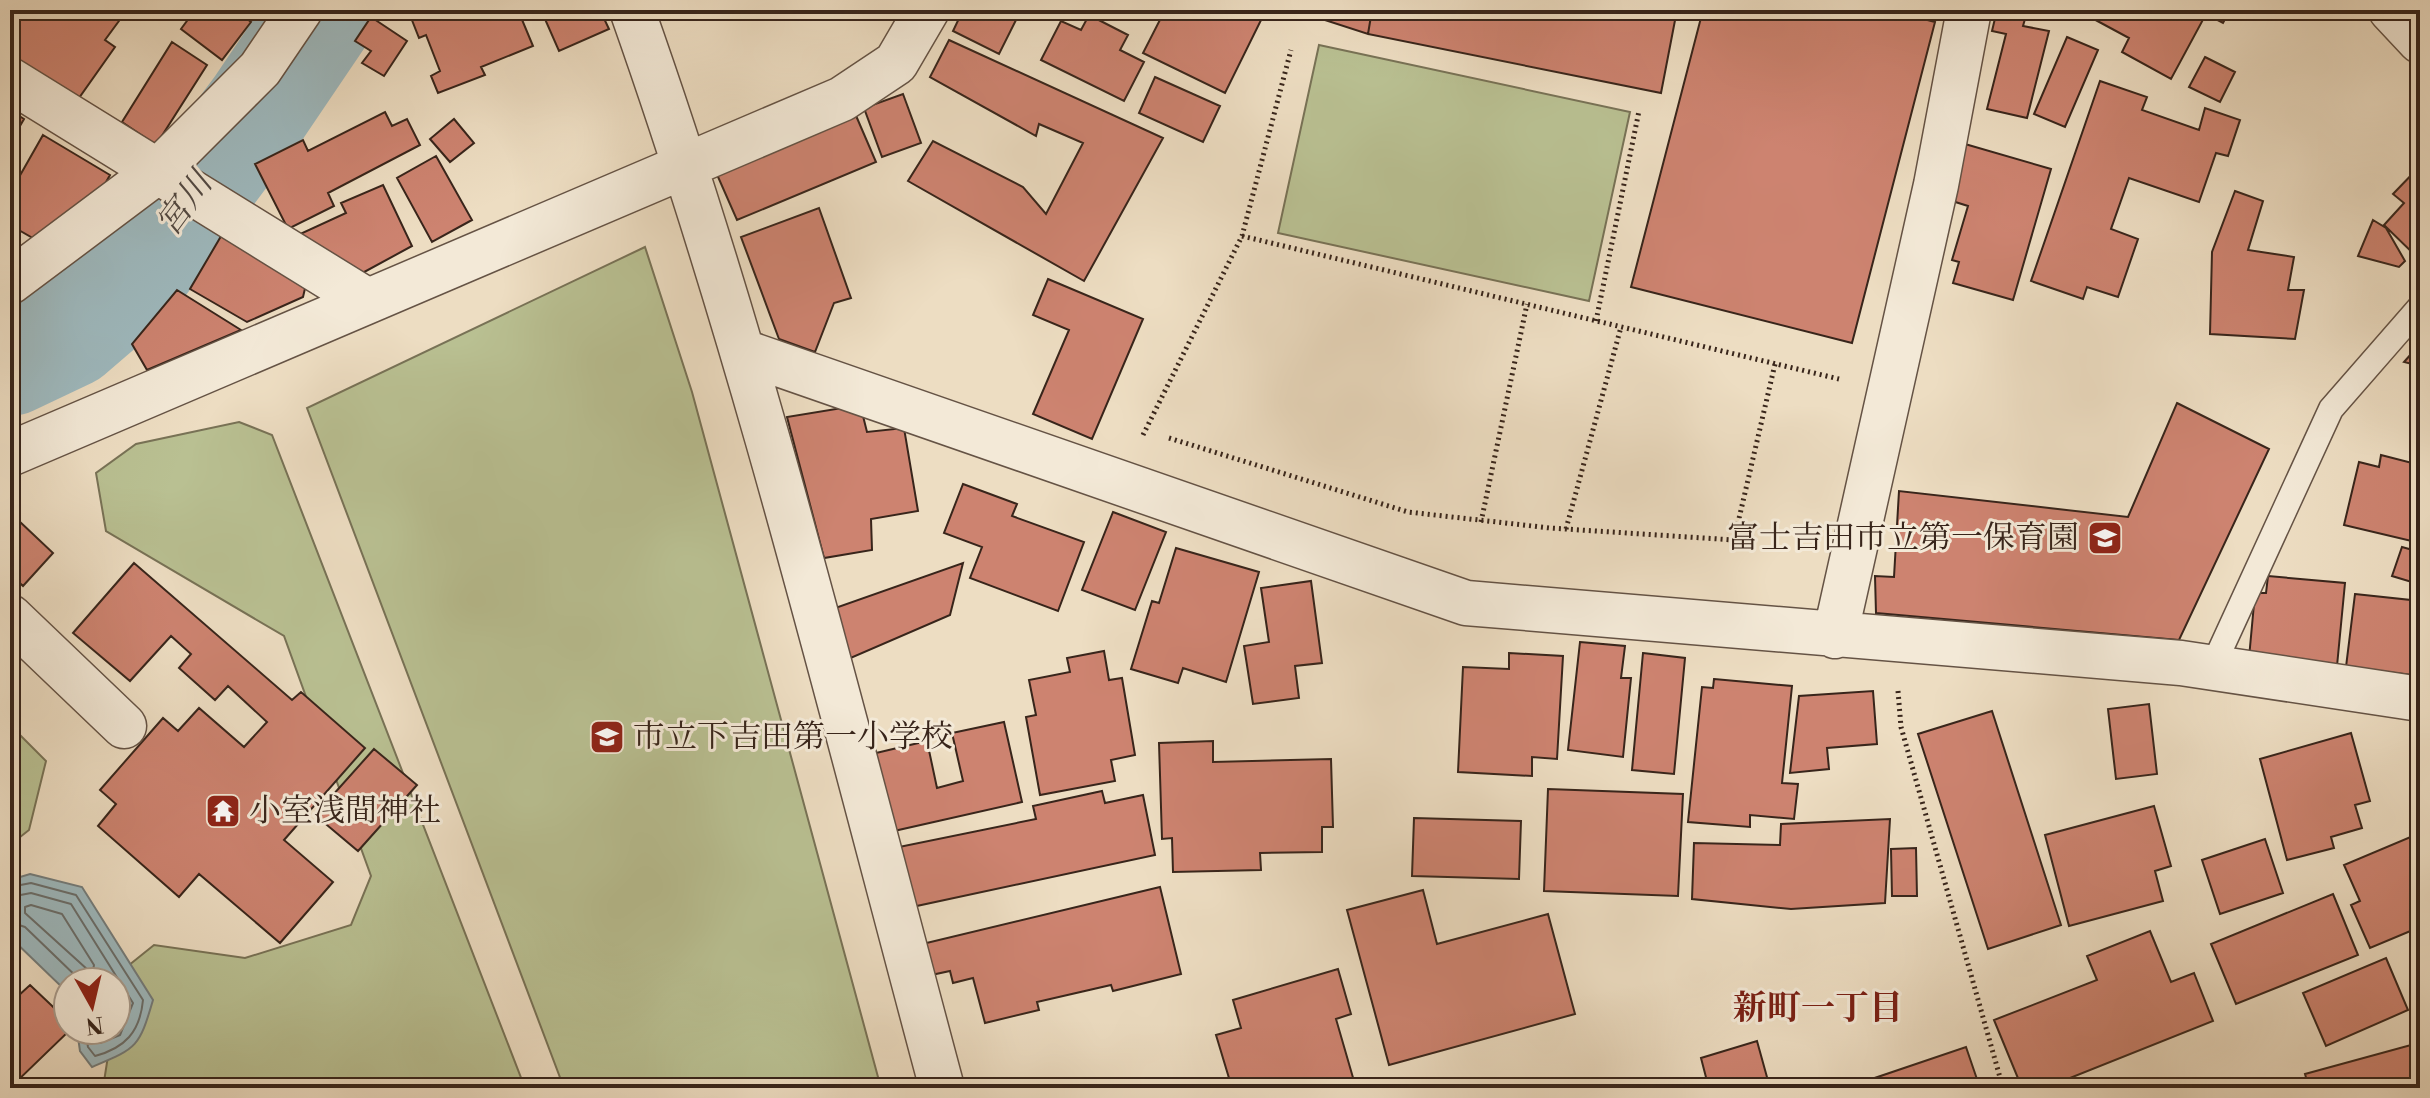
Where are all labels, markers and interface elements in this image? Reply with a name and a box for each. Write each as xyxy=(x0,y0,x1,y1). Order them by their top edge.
water label: 宮川 xyxy=(148,161,224,244)
place label: 富士吉田市立第一保育園 xyxy=(1727,518,2079,558)
school or university icon: 富士吉田市立第一保育園 xyxy=(2086,519,2124,557)
place label: 市立下吉田第一小学校 xyxy=(633,717,953,757)
school or university icon: 市立下吉田第一小学校 xyxy=(588,718,626,756)
place label: 小室浅間神社 xyxy=(249,791,441,831)
temple icon: 小室浅間神社 xyxy=(204,792,242,830)
north arrow xyxy=(52,966,132,1046)
district label: 新町一丁目 xyxy=(1733,988,1903,1030)
text: N xyxy=(83,1010,105,1039)

